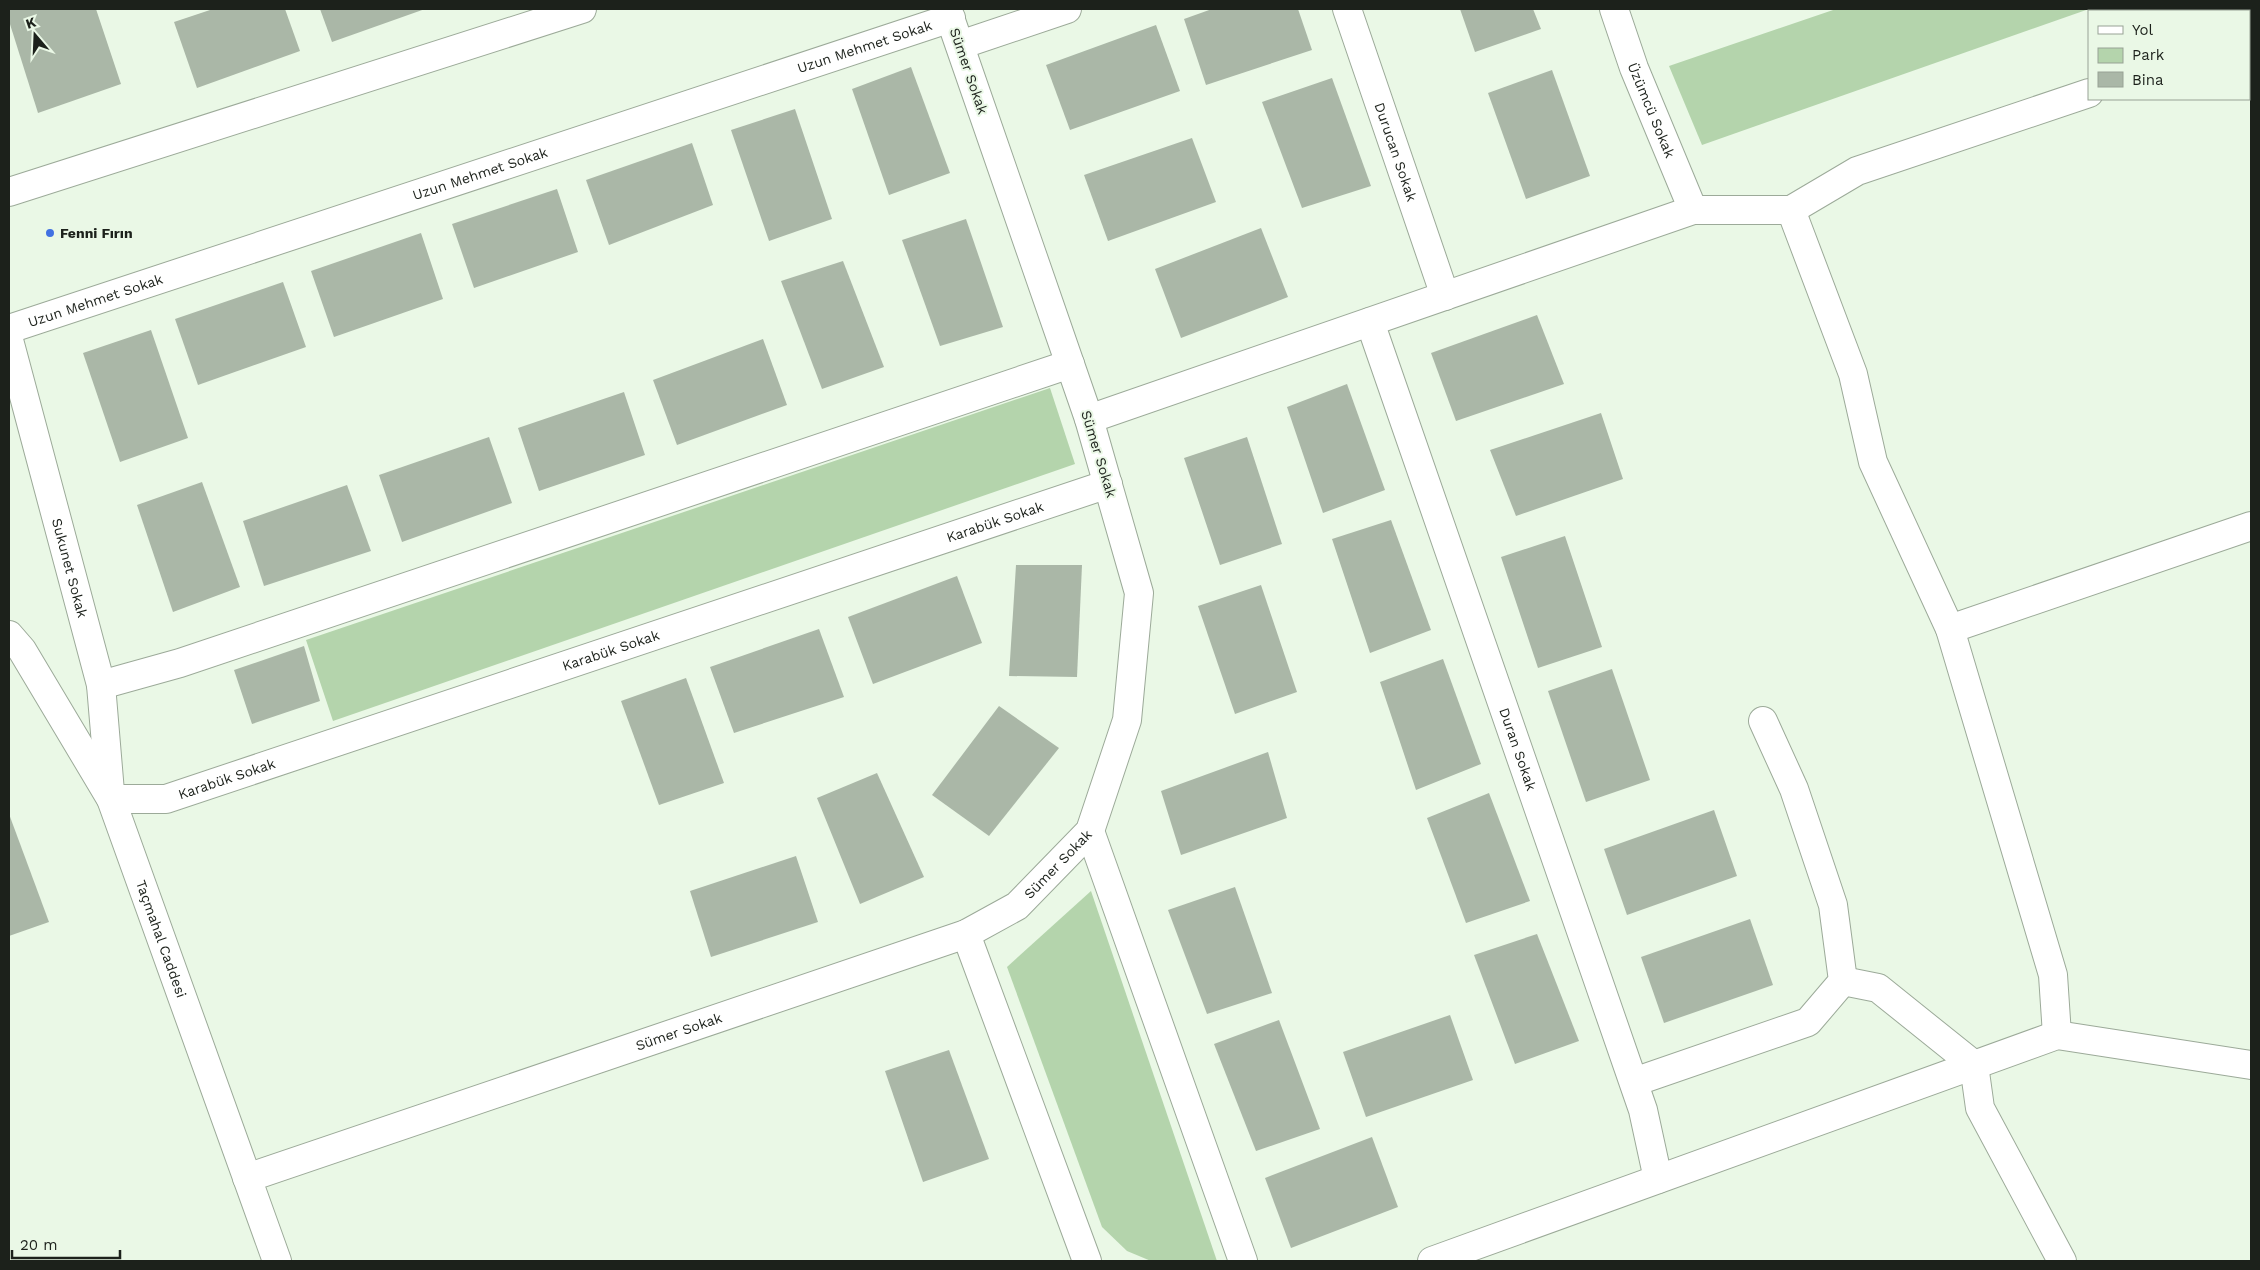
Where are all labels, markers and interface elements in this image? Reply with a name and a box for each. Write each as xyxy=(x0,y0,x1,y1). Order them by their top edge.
north arrow xyxy=(10,10,60,60)
legend xyxy=(2088,10,2250,100)
text: K xyxy=(24,13,38,32)
street label: Uzun Mehmet Sokak xyxy=(795,17,934,76)
text: Yol xyxy=(2132,21,2154,39)
street label: Sümer Sokak xyxy=(947,26,991,116)
text: Park xyxy=(2132,46,2165,64)
street label: Üzümcü Sokak xyxy=(1625,61,1678,160)
text: Bina xyxy=(2132,71,2164,89)
street label: Durucan Sokak xyxy=(1372,100,1420,203)
street label: Uzun Mehmet Sokak xyxy=(411,144,549,203)
place label: Fenni Fırın xyxy=(60,225,133,241)
marker: Fenni Fırın xyxy=(44,227,56,239)
street label: Uzun Mehmet Sokak xyxy=(26,271,165,330)
street label: Sümer Sokak xyxy=(1078,409,1120,500)
street label: Karabük Sokak xyxy=(944,498,1046,545)
street label: Sukunet Sokak xyxy=(49,516,91,620)
street label: Karabük Sokak xyxy=(560,627,661,674)
street label: Duran Sokak xyxy=(1496,705,1540,793)
street label: Karabük Sokak xyxy=(176,755,277,802)
street label: Sümer Sokak xyxy=(1021,826,1095,902)
street label: Taçmahal Caddesi xyxy=(133,878,190,1000)
street label: Sümer Sokak xyxy=(634,1009,724,1054)
scale bar xyxy=(12,1228,120,1260)
text: 20 m xyxy=(20,1236,58,1254)

